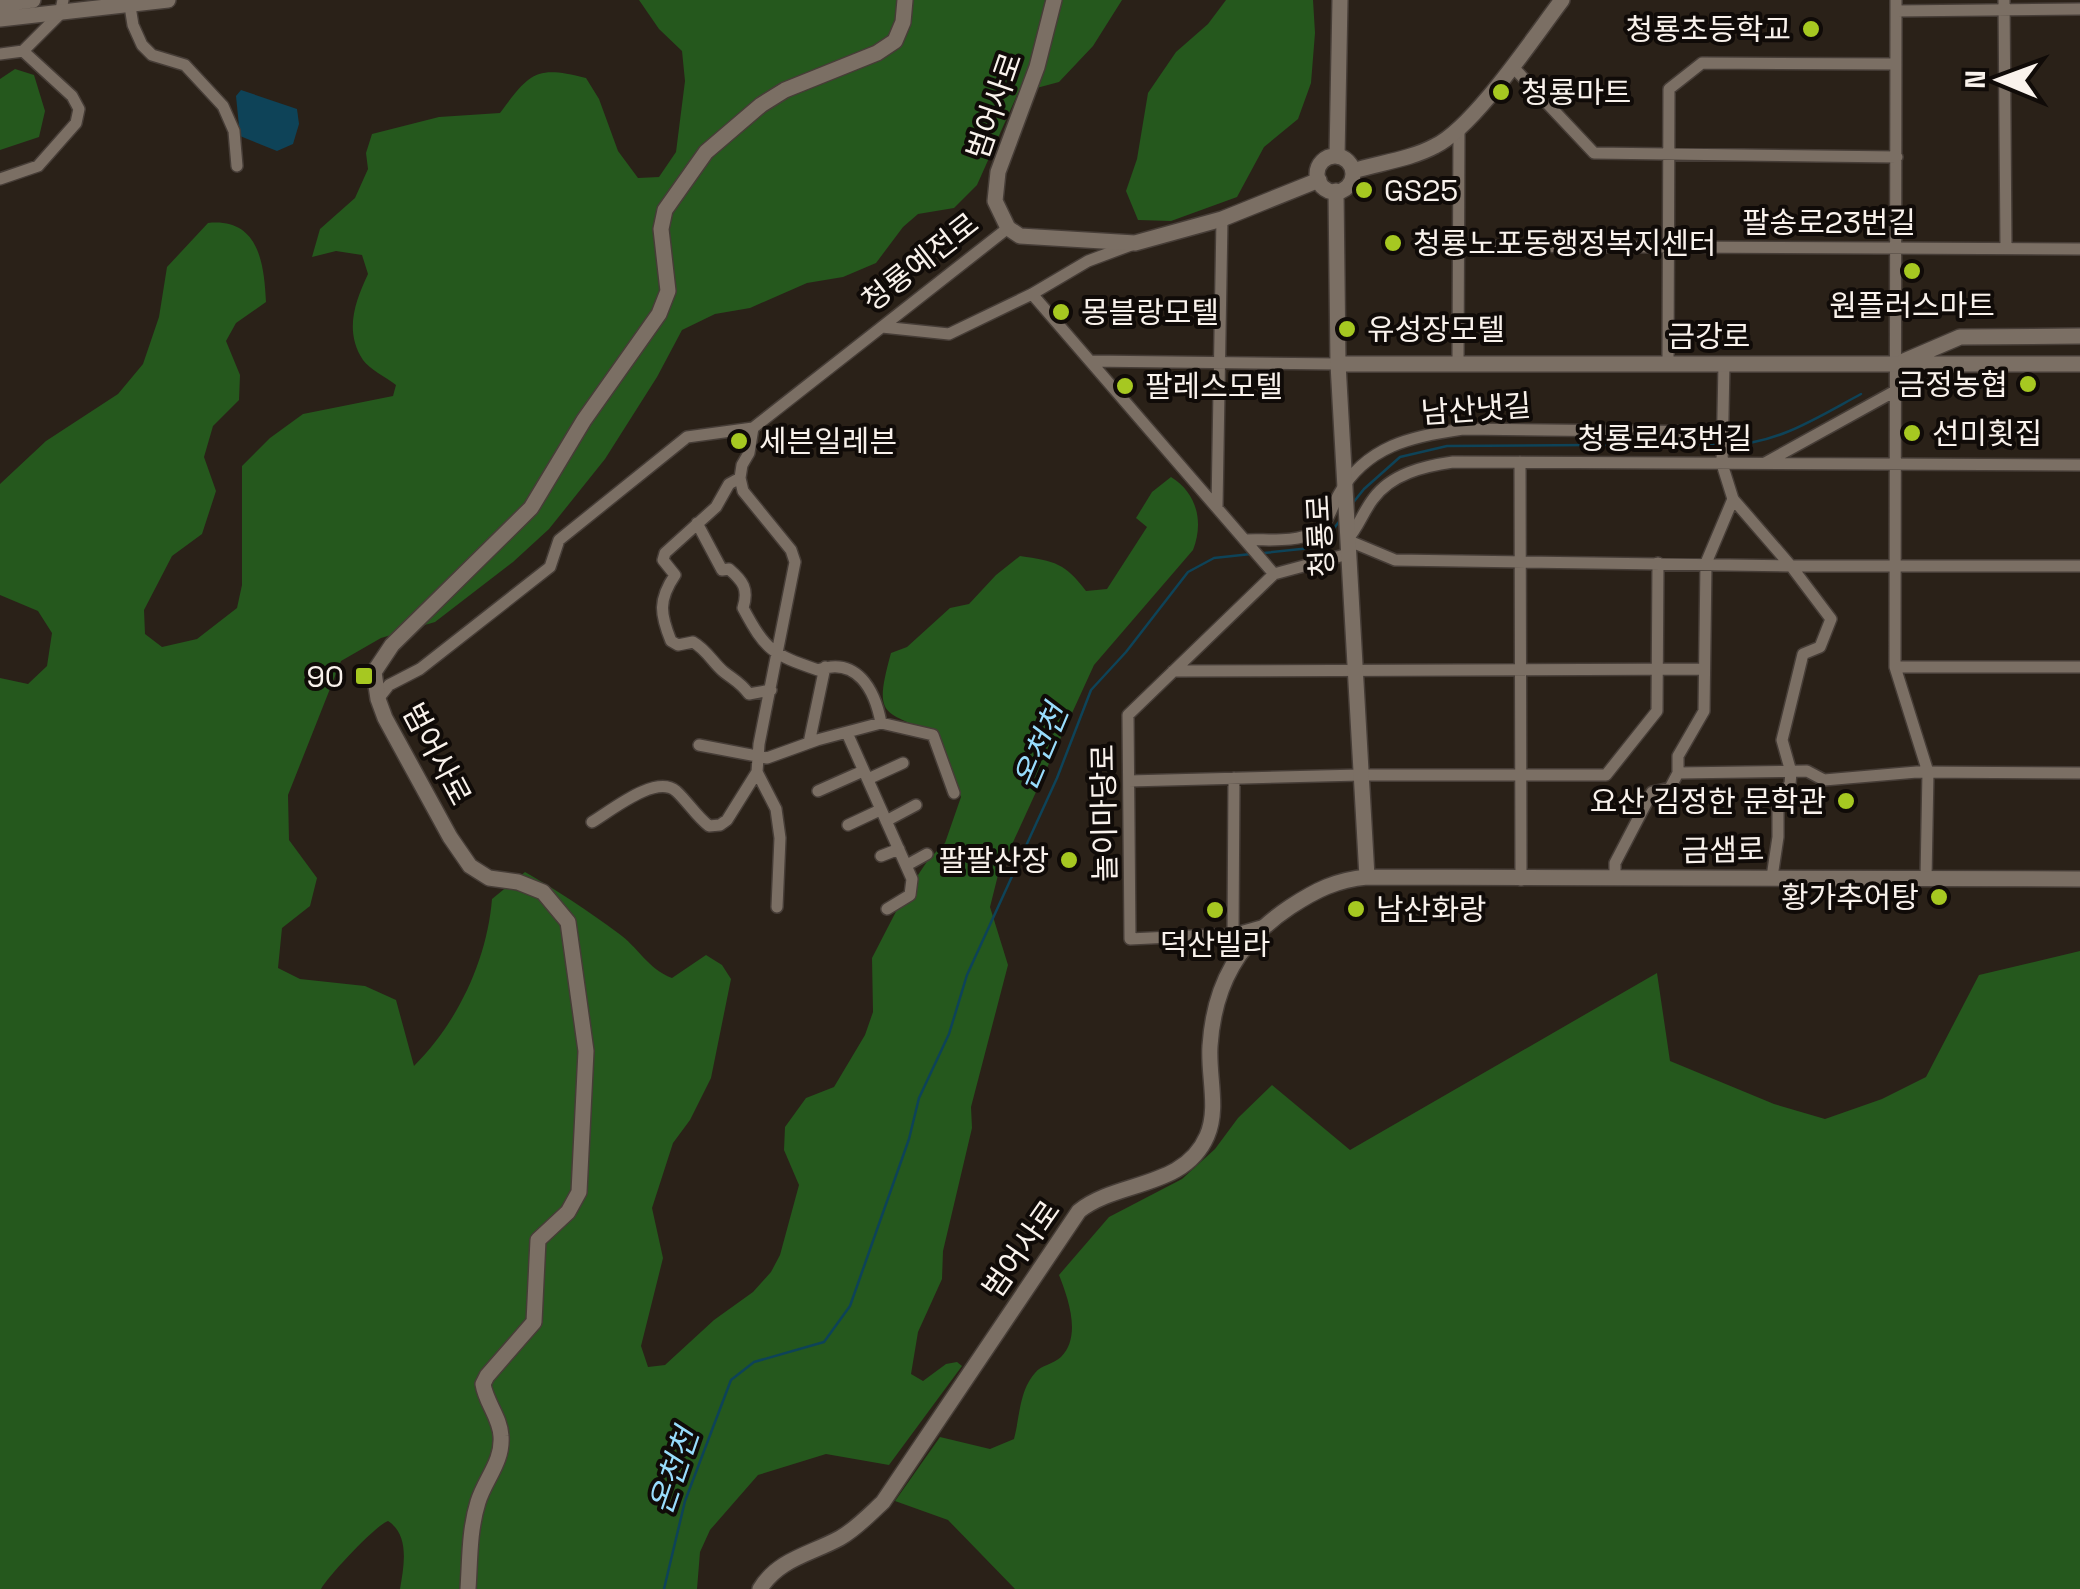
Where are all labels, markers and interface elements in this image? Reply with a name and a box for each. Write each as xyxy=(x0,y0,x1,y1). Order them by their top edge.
place label: 청룡초등학교 xyxy=(1625,10,1791,49)
marker: 청룡초등학교 xyxy=(1800,18,1822,40)
north arrow xyxy=(1950,30,2050,130)
street label: 범어사로 xyxy=(958,47,1030,165)
text: N xyxy=(1957,70,1993,89)
place label: 청룡마트 xyxy=(1521,73,1631,112)
marker: 청룡마트 xyxy=(1490,81,1512,103)
place label: GS25 xyxy=(1384,171,1458,210)
marker: GS25 xyxy=(1353,179,1375,201)
street label: 팔송로23번길 xyxy=(1742,203,1916,242)
street label: 청룡예전로 xyxy=(854,204,986,320)
place label: 청룡노포동행정복지센터 xyxy=(1413,224,1717,263)
marker: 청룡노포동행정복지센터 xyxy=(1382,232,1404,254)
marker: 원플러스마트 xyxy=(1901,260,1923,282)
place label: 원플러스마트 xyxy=(1829,286,1995,325)
place label: 몽블랑모텔 xyxy=(1081,293,1219,332)
marker: 몽블랑모텔 xyxy=(1050,301,1072,323)
place label: 유성장모텔 xyxy=(1367,310,1505,349)
street label: 금강로 xyxy=(1668,317,1750,356)
marker: 유성장모텔 xyxy=(1336,318,1358,340)
place label: 금정농협 xyxy=(1898,365,2008,404)
place label: 팔레스모텔 xyxy=(1145,367,1283,406)
marker: 금정농협 xyxy=(2017,373,2039,395)
marker: 팔레스모텔 xyxy=(1114,375,1136,397)
street label: 남산냇길 xyxy=(1420,386,1532,432)
place label: 선미횟집 xyxy=(1932,414,2042,453)
street label: 청룡로43번길 xyxy=(1578,419,1752,458)
place label: 세븐일레븐 xyxy=(759,422,897,461)
marker: 선미횟집 xyxy=(1901,422,1923,444)
marker: 세븐일레븐 xyxy=(728,430,750,452)
street label: 청룡로 xyxy=(1298,494,1342,578)
place label: 90 xyxy=(306,657,344,696)
marker: 90 xyxy=(353,665,375,687)
water label: 온천천 xyxy=(1005,695,1078,795)
street label: 범어사로 xyxy=(394,696,480,812)
street label: 놀이마당로 xyxy=(1083,744,1125,882)
place label: 요산 김정한 문학관 xyxy=(1590,782,1826,821)
marker: 요산 김정한 문학관 xyxy=(1835,790,1857,812)
street label: 금샘로 xyxy=(1681,830,1765,870)
place label: 팔팔산장 xyxy=(939,841,1049,880)
marker: 팔팔산장 xyxy=(1058,849,1080,871)
place label: 황가추어탕 xyxy=(1781,878,1919,917)
marker: 황가추어탕 xyxy=(1928,886,1950,908)
place label: 남산화랑 xyxy=(1376,890,1486,929)
marker: 남산화랑 xyxy=(1345,898,1367,920)
marker: 덕산빌라 xyxy=(1204,899,1226,921)
place label: 덕산빌라 xyxy=(1160,925,1271,964)
street label: 범어사로 xyxy=(973,1193,1069,1305)
water label: 온천천 xyxy=(641,1419,708,1519)

